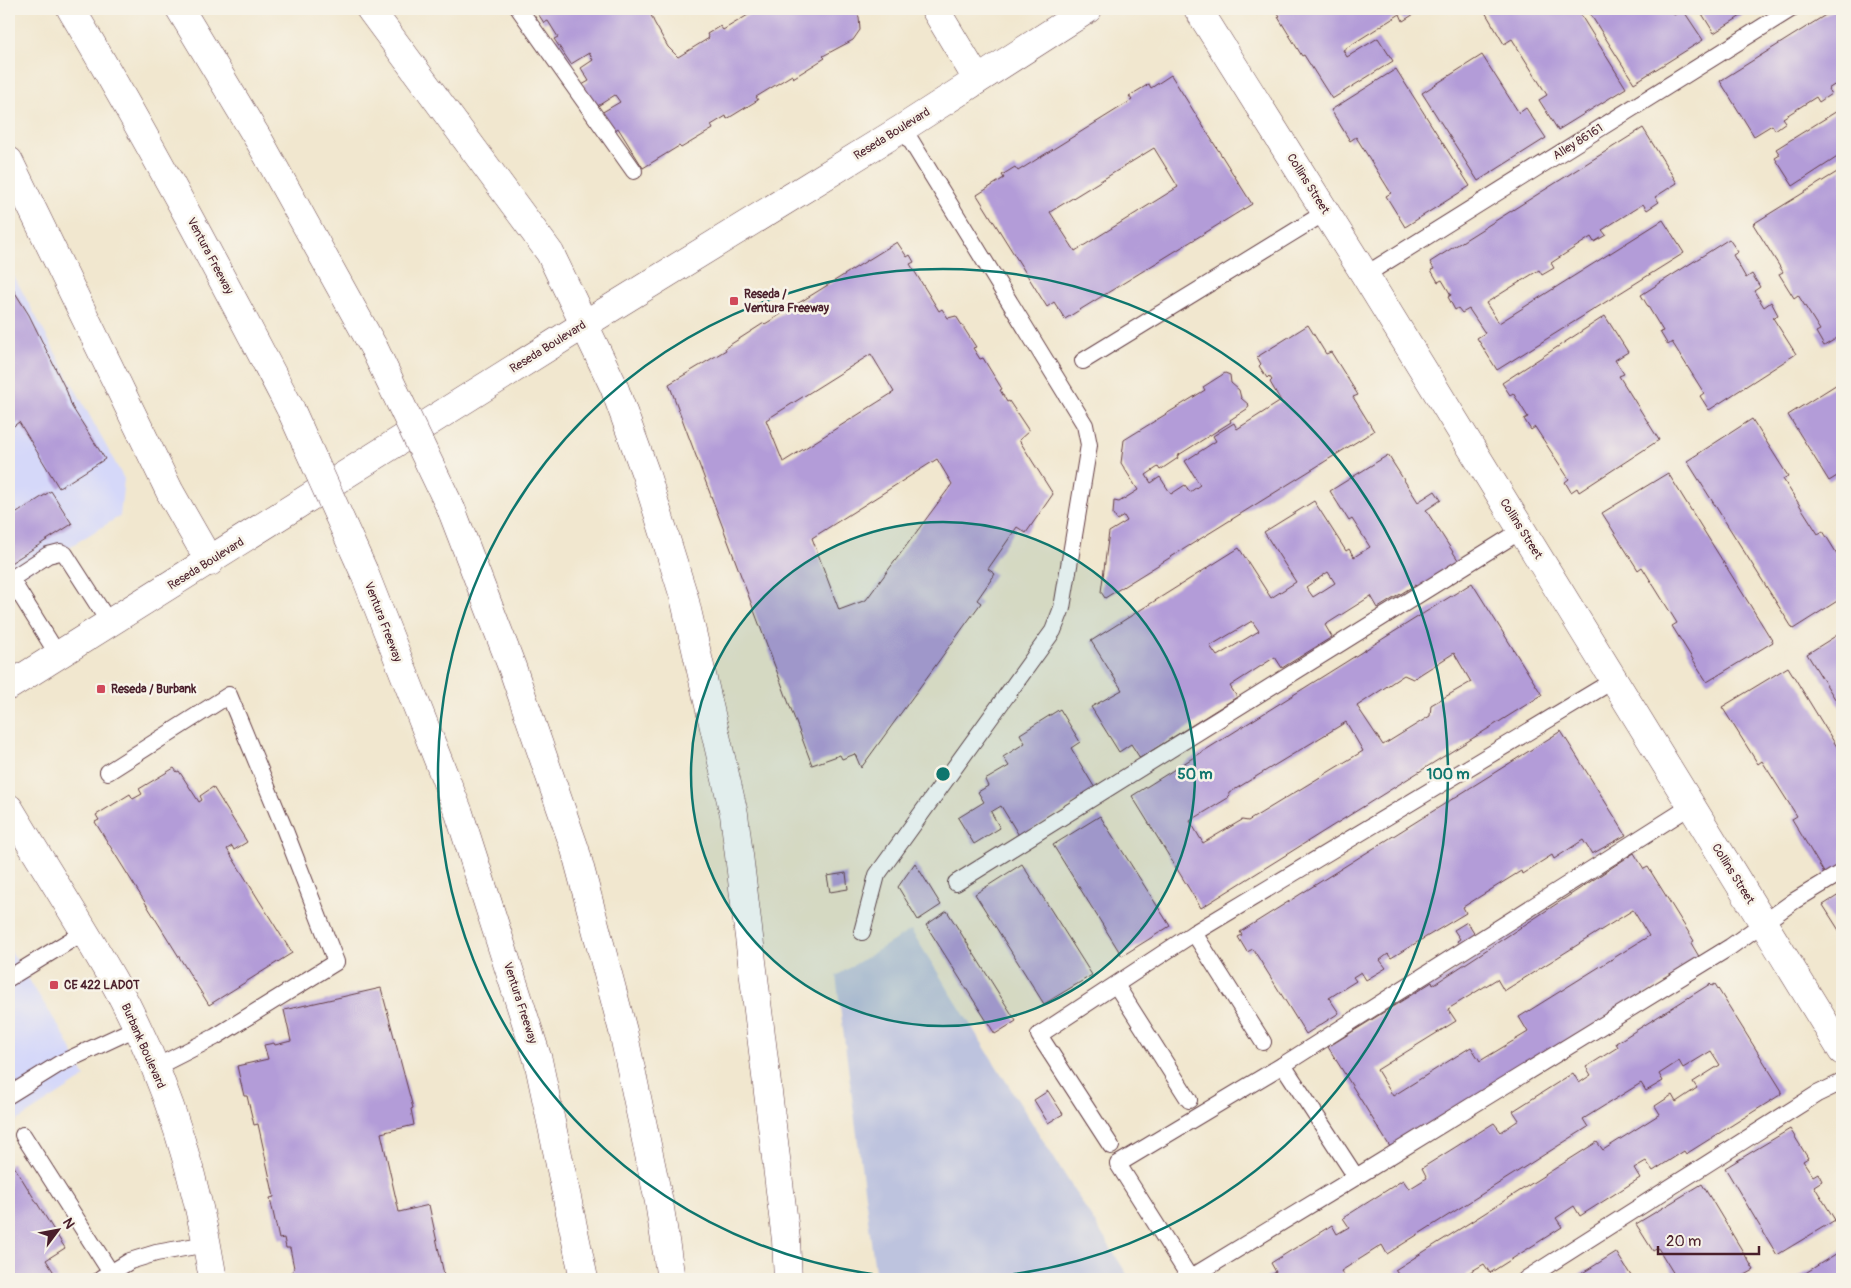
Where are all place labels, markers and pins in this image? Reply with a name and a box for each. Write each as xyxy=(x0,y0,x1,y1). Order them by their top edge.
place label: Reseda / Ventura Freeway xyxy=(744,287,830,316)
marker: Reseda / Ventura Freeway xyxy=(728,295,740,307)
place label: Reseda / Burbank xyxy=(111,682,197,697)
marker: Reseda / Burbank xyxy=(95,683,107,695)
centre of rings xyxy=(934,765,952,783)
place label: CE 422 LADOT xyxy=(64,978,140,993)
marker: CE 422 LADOT xyxy=(48,979,60,991)

